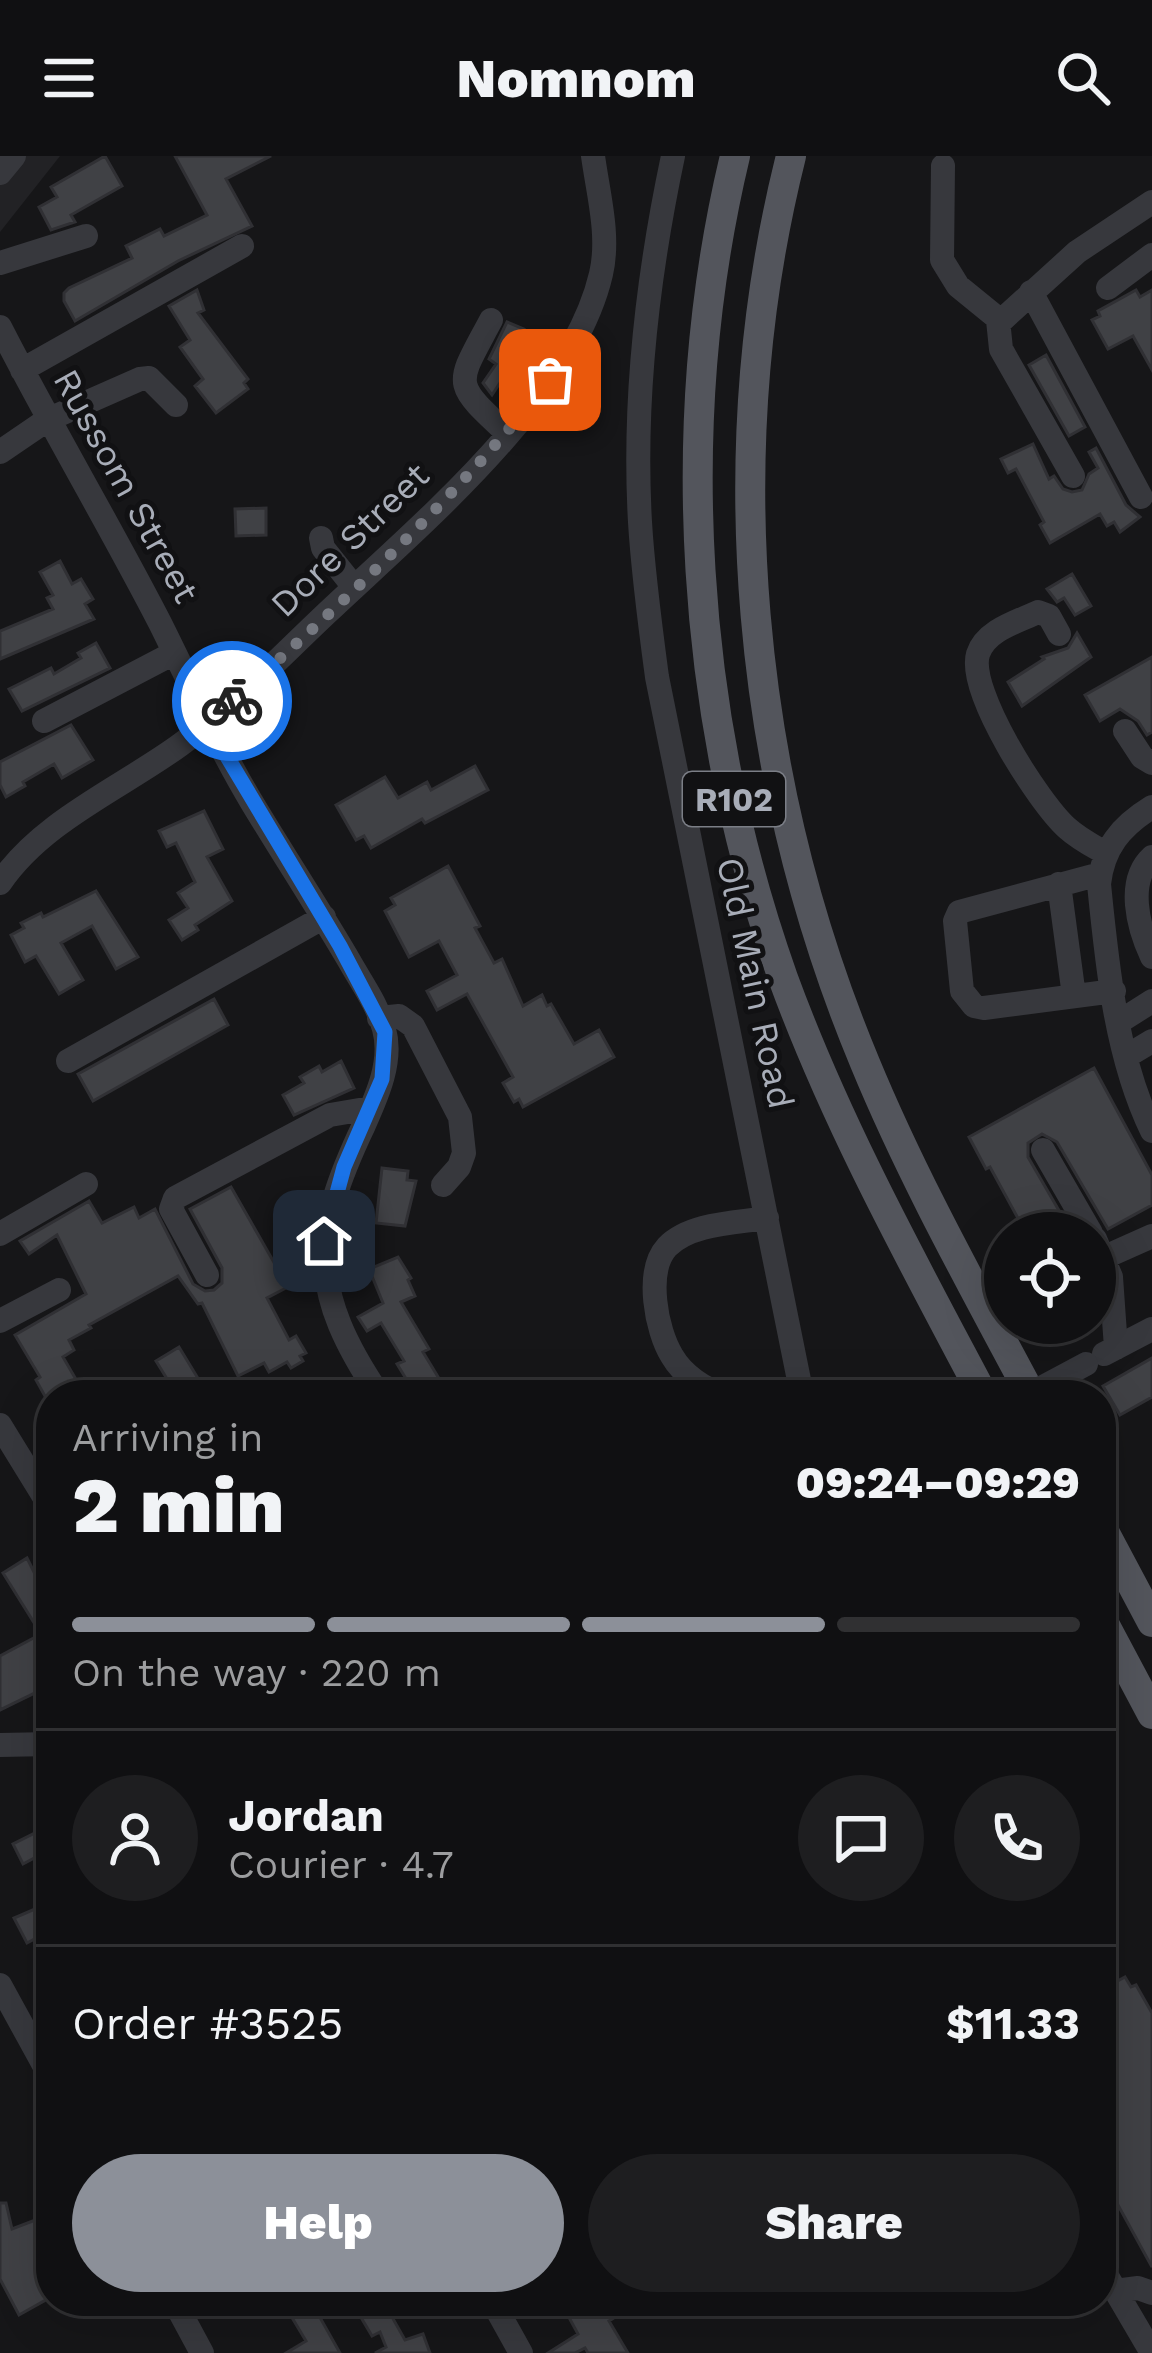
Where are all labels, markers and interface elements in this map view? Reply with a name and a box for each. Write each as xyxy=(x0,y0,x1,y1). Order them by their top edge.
icon: menu xyxy=(36,45,102,111)
icon: search xyxy=(1050,45,1116,111)
text: Nomnom xyxy=(456,47,696,110)
pin xyxy=(499,329,601,431)
icon: bag xyxy=(517,347,583,413)
street label: Russom Street xyxy=(45,362,207,610)
street label: Dore Street xyxy=(262,454,438,626)
courier xyxy=(172,641,292,761)
icon: bike xyxy=(199,668,265,734)
road number: R102 xyxy=(683,772,785,826)
street label: Old Main Road xyxy=(708,854,802,1112)
pin xyxy=(273,1190,375,1292)
icon: home xyxy=(291,1208,357,1274)
map controls xyxy=(984,1212,1116,1344)
button: locate xyxy=(984,1212,1116,1344)
text: Arriving in xyxy=(72,1415,263,1460)
text: 09:24–09:29 xyxy=(796,1456,1080,1509)
text: 2 min xyxy=(72,1459,285,1551)
text: On the way · 220 m xyxy=(72,1650,441,1695)
button: person xyxy=(72,1775,198,1901)
button: chat xyxy=(798,1775,924,1901)
button: phone xyxy=(954,1775,1080,1901)
text: Jordan xyxy=(228,1789,384,1842)
text: Courier · 4.7 xyxy=(228,1842,454,1887)
text: Order #3525 xyxy=(72,1997,344,2050)
text: $11.33 xyxy=(946,1997,1080,2050)
button: Help xyxy=(72,2154,564,2292)
button: Share xyxy=(588,2154,1080,2292)

